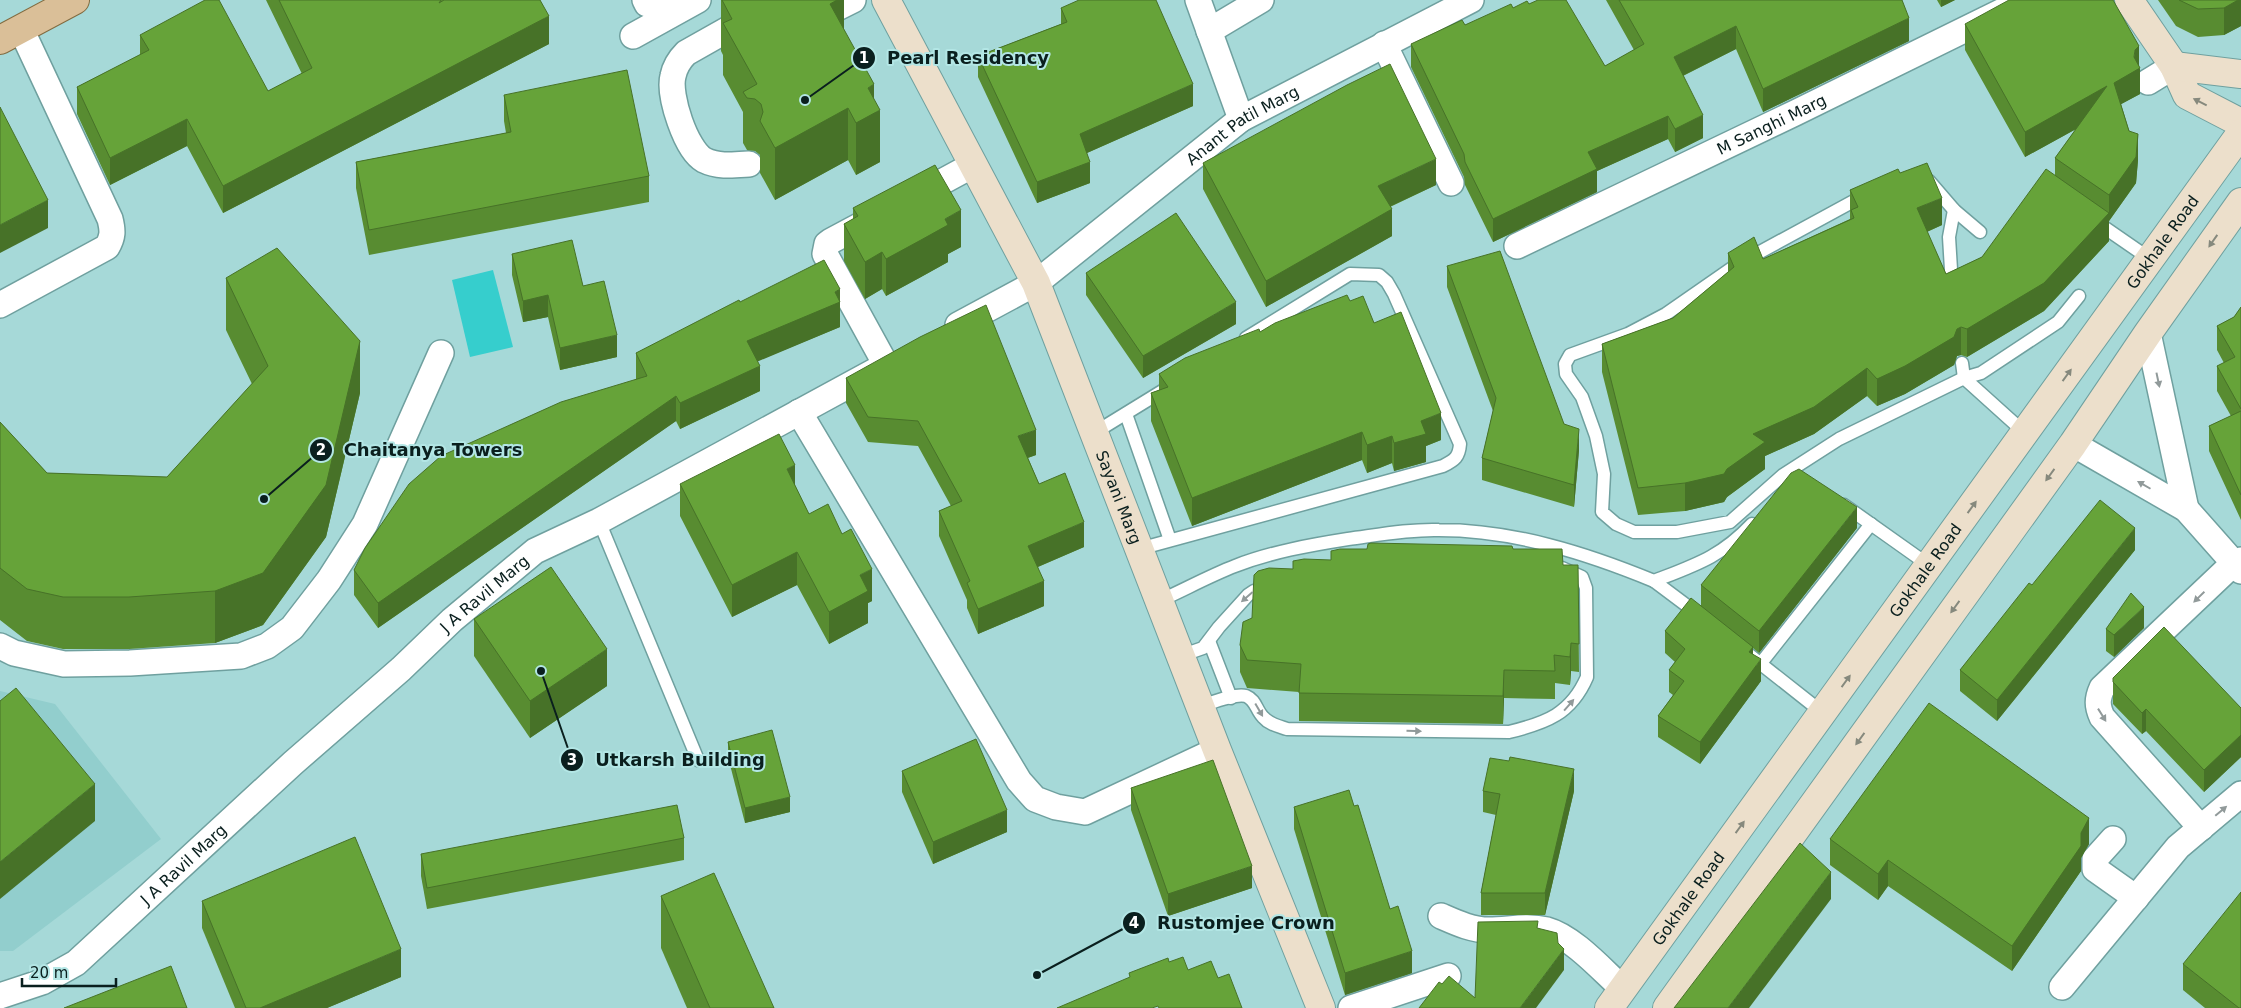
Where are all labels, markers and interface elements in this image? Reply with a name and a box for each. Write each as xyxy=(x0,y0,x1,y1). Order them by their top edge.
callout: Pearl Residency xyxy=(851,42,1059,75)
text: Pearl Residency xyxy=(887,47,1049,68)
text: 1 xyxy=(859,49,869,67)
street label: Anant Patil Marg xyxy=(1182,81,1302,169)
street label: M Sanghi Marg xyxy=(1714,90,1829,159)
one-way arrow xyxy=(2193,98,2207,106)
street label: Gokhale Road xyxy=(2122,191,2203,292)
one-way arrow xyxy=(2208,234,2218,248)
one-way arrow xyxy=(2062,368,2072,382)
one-way arrow xyxy=(2154,373,2162,388)
callout: Chaitanya Towers xyxy=(308,434,532,467)
text: Chaitanya Towers xyxy=(344,439,522,460)
text: 2 xyxy=(316,441,326,459)
street label: Sayani Marg xyxy=(1092,448,1146,547)
one-way arrow xyxy=(2045,469,2055,482)
one-way arrow xyxy=(2137,480,2150,489)
one-way arrow xyxy=(1967,500,1977,514)
street label: Gokhale Road xyxy=(1885,520,1965,621)
street label: J A Ravil Marg xyxy=(435,551,532,637)
one-way arrow xyxy=(2193,591,2205,603)
one-way arrow xyxy=(1241,592,1254,603)
one-way arrow xyxy=(1950,600,1960,614)
one-way arrow xyxy=(1841,674,1851,688)
one-way arrow xyxy=(1564,698,1575,711)
one-way arrow xyxy=(1255,702,1263,717)
one-way arrow xyxy=(2098,708,2107,722)
one-way arrow xyxy=(1406,727,1422,735)
one-way arrow xyxy=(1855,732,1866,745)
callout: Utkarsh Building xyxy=(560,744,775,777)
text: Utkarsh Building xyxy=(595,749,765,770)
text: 3 xyxy=(567,751,577,769)
one-way arrow xyxy=(2215,806,2227,817)
street label: J A Ravil Marg xyxy=(136,820,230,909)
one-way arrow xyxy=(1735,821,1746,834)
street label: Gokhale Road xyxy=(1648,848,1728,949)
callout: Rustomjee Crown xyxy=(1122,906,1344,939)
text: Rustomjee Crown xyxy=(1157,912,1335,933)
text: 4 xyxy=(1129,914,1139,932)
scale bar xyxy=(22,956,116,988)
text: 20 m xyxy=(30,964,68,982)

